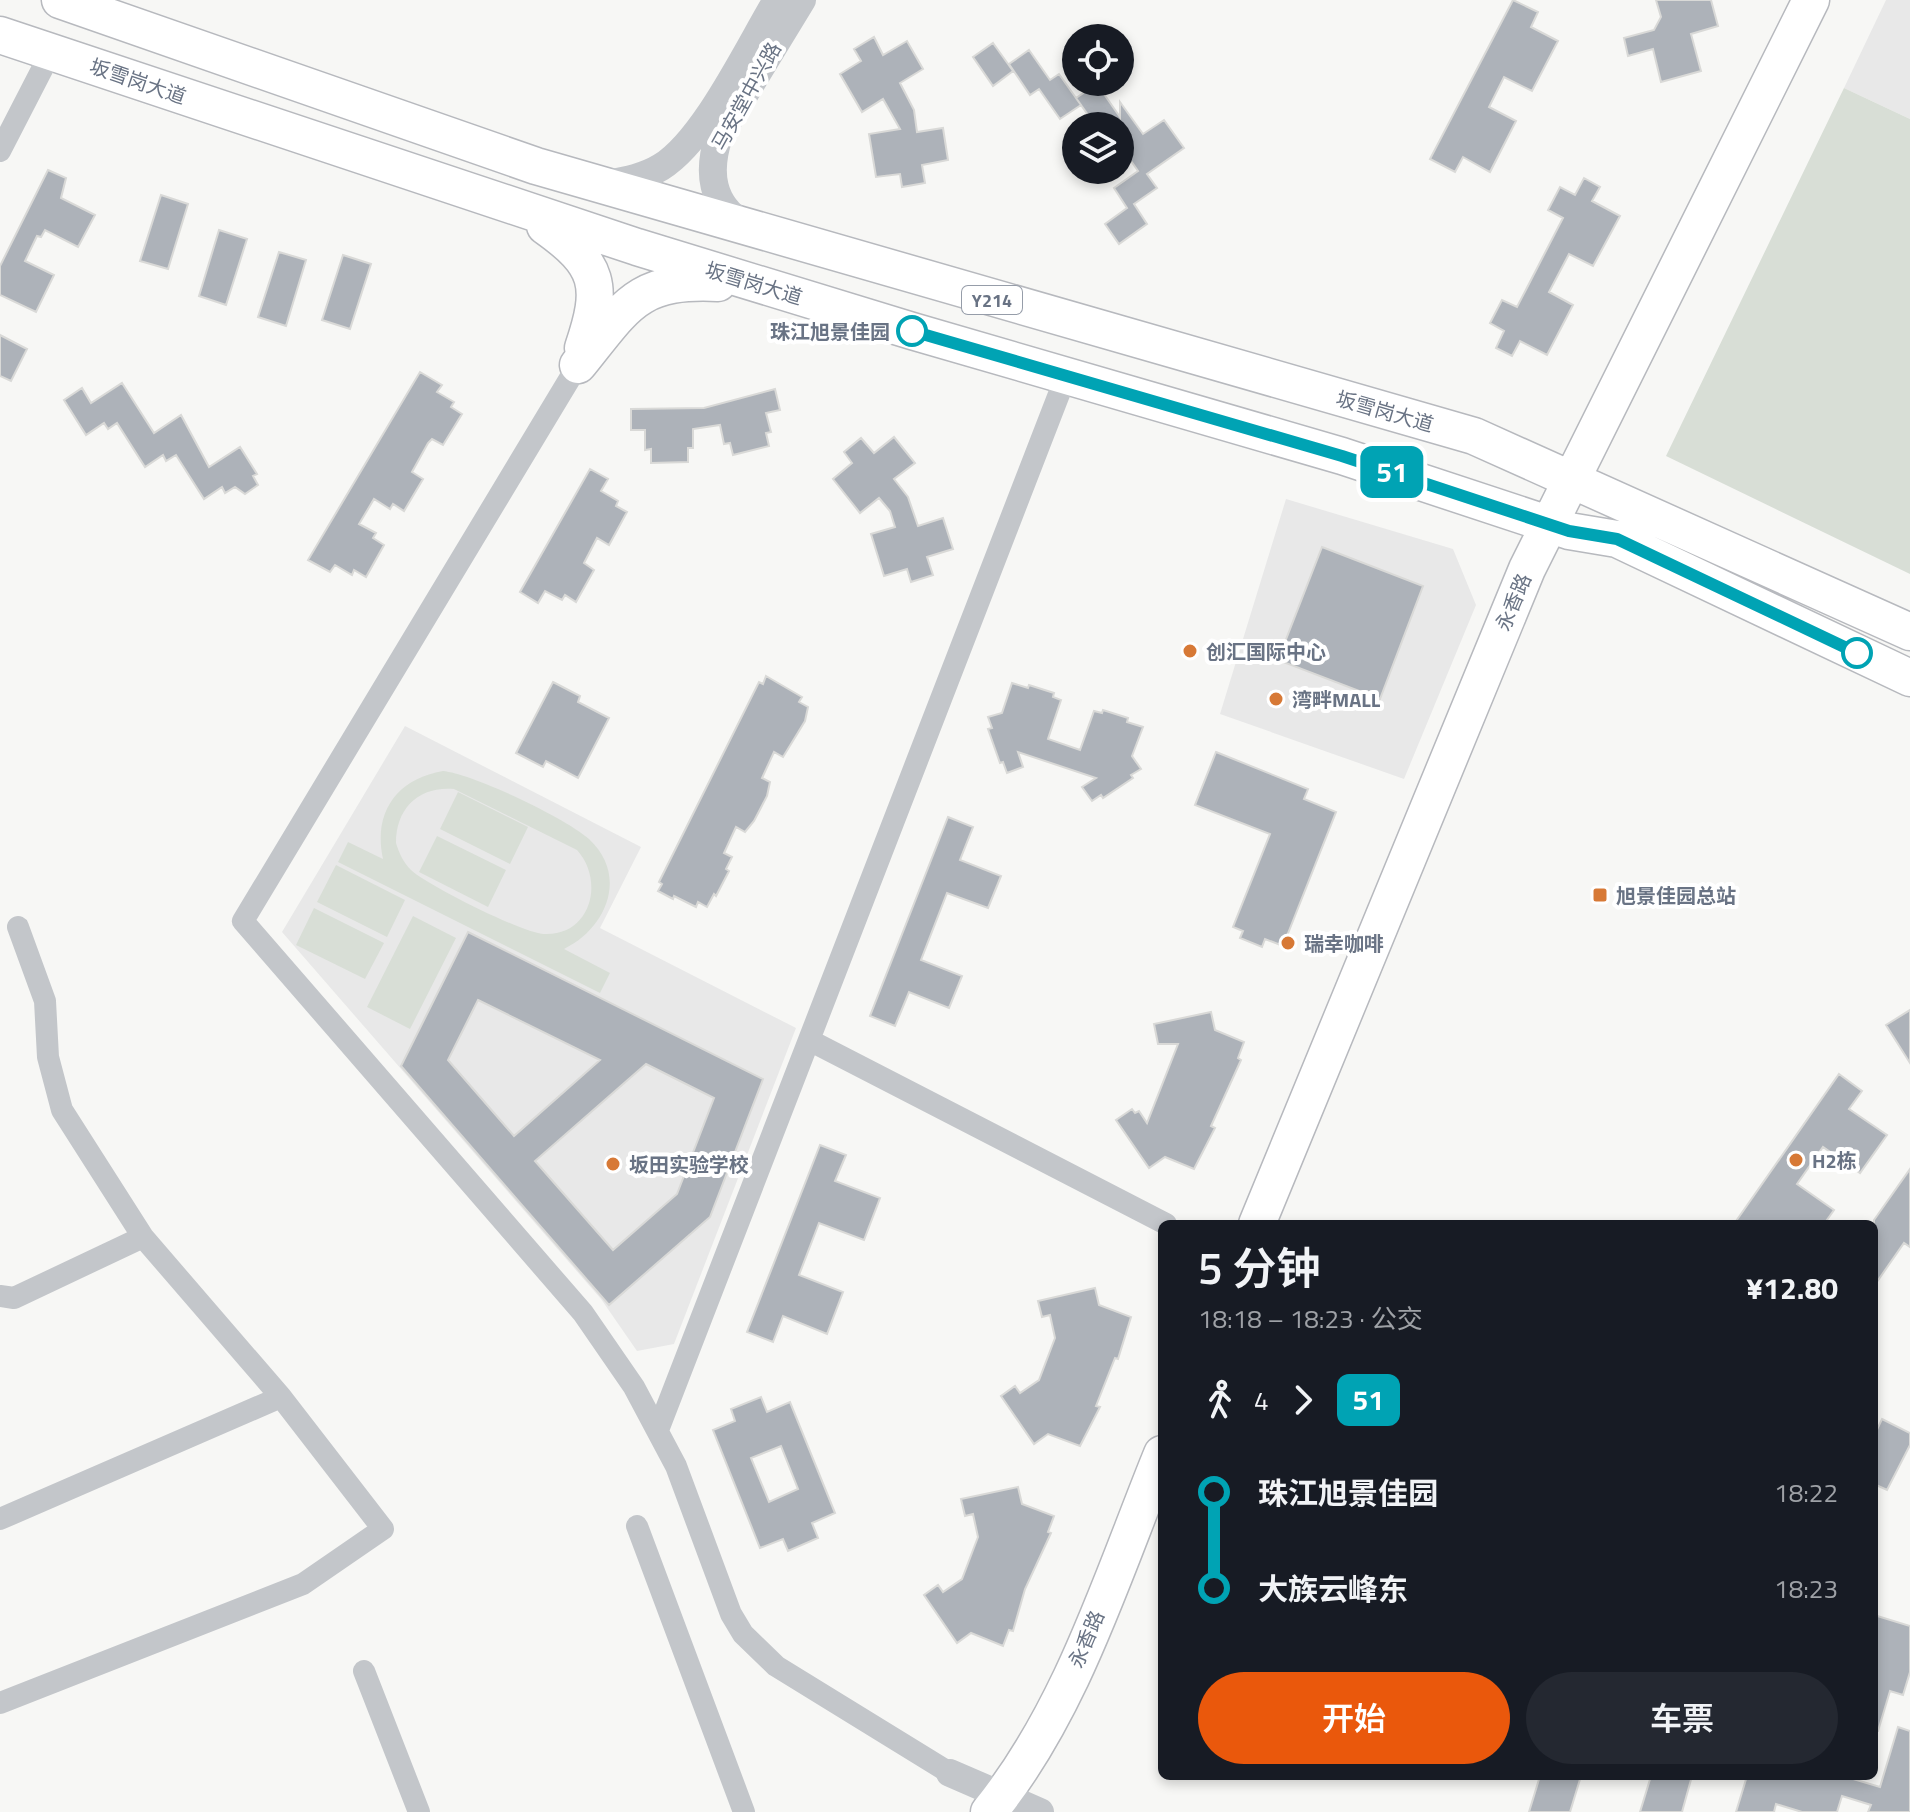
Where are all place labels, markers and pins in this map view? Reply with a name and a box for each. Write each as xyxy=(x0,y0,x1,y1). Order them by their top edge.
place label: 珠江旭景佳园 xyxy=(770,316,890,347)
marker: 珠江旭景佳园 xyxy=(897,316,927,346)
place label: 创汇国际中心 xyxy=(1206,636,1326,667)
unlabelled marker xyxy=(1842,638,1872,668)
marker: 创汇国际中心 xyxy=(1181,642,1199,660)
place label: 湾畔MALL xyxy=(1292,684,1381,715)
marker: 湾畔MALL xyxy=(1267,690,1285,708)
place label: 旭景佳园总站 xyxy=(1616,880,1736,911)
marker: 旭景佳园总站 xyxy=(1591,886,1609,904)
place label: 瑞幸咖啡 xyxy=(1304,928,1384,959)
marker: 瑞幸咖啡 xyxy=(1279,934,1297,952)
place label: H2栋 xyxy=(1812,1145,1857,1176)
place label: 坂田实验学校 xyxy=(629,1149,749,1180)
marker: H2栋 xyxy=(1787,1151,1805,1169)
marker: 坂田实验学校 xyxy=(604,1155,622,1173)

